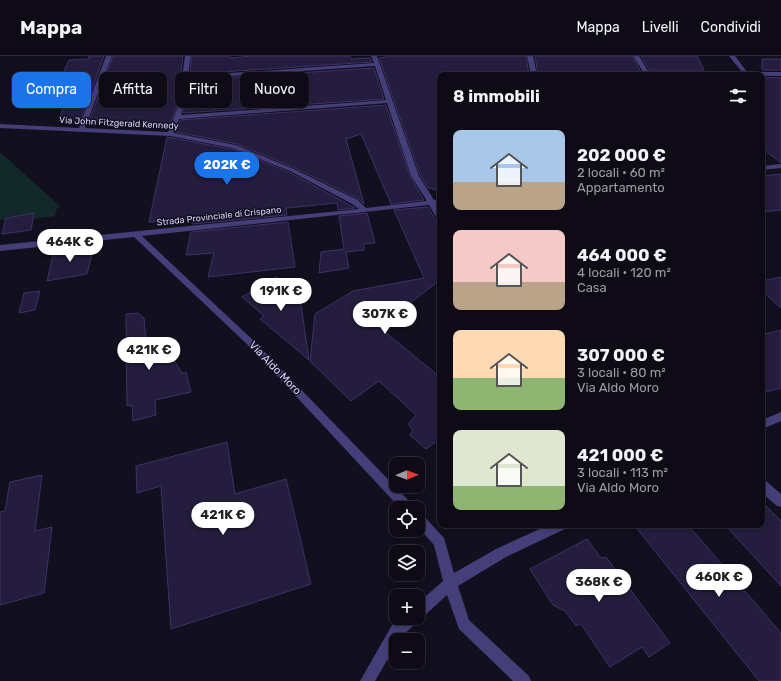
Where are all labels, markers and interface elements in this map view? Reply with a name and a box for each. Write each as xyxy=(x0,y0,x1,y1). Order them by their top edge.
text: Mappa xyxy=(20,16,82,39)
text: Mappa xyxy=(576,19,620,36)
text: Livelli xyxy=(642,19,679,36)
text: Condividi xyxy=(701,19,761,36)
chip: Compra xyxy=(12,72,91,108)
chip: Affitta xyxy=(99,72,167,108)
chip: Filtri xyxy=(175,72,232,108)
chip: Nuovo xyxy=(240,72,309,108)
icon: filters xyxy=(727,85,749,107)
text: 8 immobili xyxy=(453,86,540,106)
street label: Via John Fitzgerald Kennedy xyxy=(59,115,179,131)
text: 202 000 € xyxy=(577,145,666,165)
icon: home xyxy=(485,146,533,194)
pin: 202K € xyxy=(194,152,260,186)
text: 202K € xyxy=(203,157,251,172)
text: 2 locali · 60 m² xyxy=(577,165,665,180)
text: Appartamento xyxy=(577,180,665,195)
street label: Strada Provinciale di Crispano xyxy=(156,204,282,228)
pin: 464K € xyxy=(37,229,103,263)
text: 464K € xyxy=(46,234,94,249)
text: 464 000 € xyxy=(577,245,667,265)
icon: home xyxy=(485,246,533,294)
text: 4 locali · 120 m² xyxy=(577,265,671,280)
pin: 191K € xyxy=(248,278,314,312)
text: Casa xyxy=(577,280,607,295)
text: 191K € xyxy=(260,283,302,298)
pin: 307K € xyxy=(352,301,418,335)
text: 307K € xyxy=(362,306,408,321)
pin: 421K € xyxy=(116,337,182,371)
street label: Via Aldo Moro xyxy=(246,339,304,397)
text: 421K € xyxy=(126,342,172,357)
text: 307 000 € xyxy=(577,345,665,365)
icon: home xyxy=(485,346,533,394)
text: 3 locali · 80 m² xyxy=(577,365,666,380)
text: Via Aldo Moro xyxy=(577,380,659,395)
text: 421 000 € xyxy=(577,445,663,465)
icon: home xyxy=(485,446,533,494)
north arrow xyxy=(389,457,425,493)
map controls xyxy=(389,457,425,669)
text: 3 locali · 113 m² xyxy=(577,465,668,480)
text: Via Aldo Moro xyxy=(577,480,659,495)
button: locate xyxy=(389,501,425,537)
pin: 421K € xyxy=(190,502,256,536)
text: 421K € xyxy=(200,507,246,522)
button: layers xyxy=(389,545,425,581)
pin: 460K € xyxy=(686,564,752,598)
pin: 368K € xyxy=(566,569,632,603)
text: 460K € xyxy=(695,569,743,584)
text: 368K € xyxy=(575,574,623,589)
button: + xyxy=(389,589,425,625)
button: − xyxy=(389,633,425,669)

